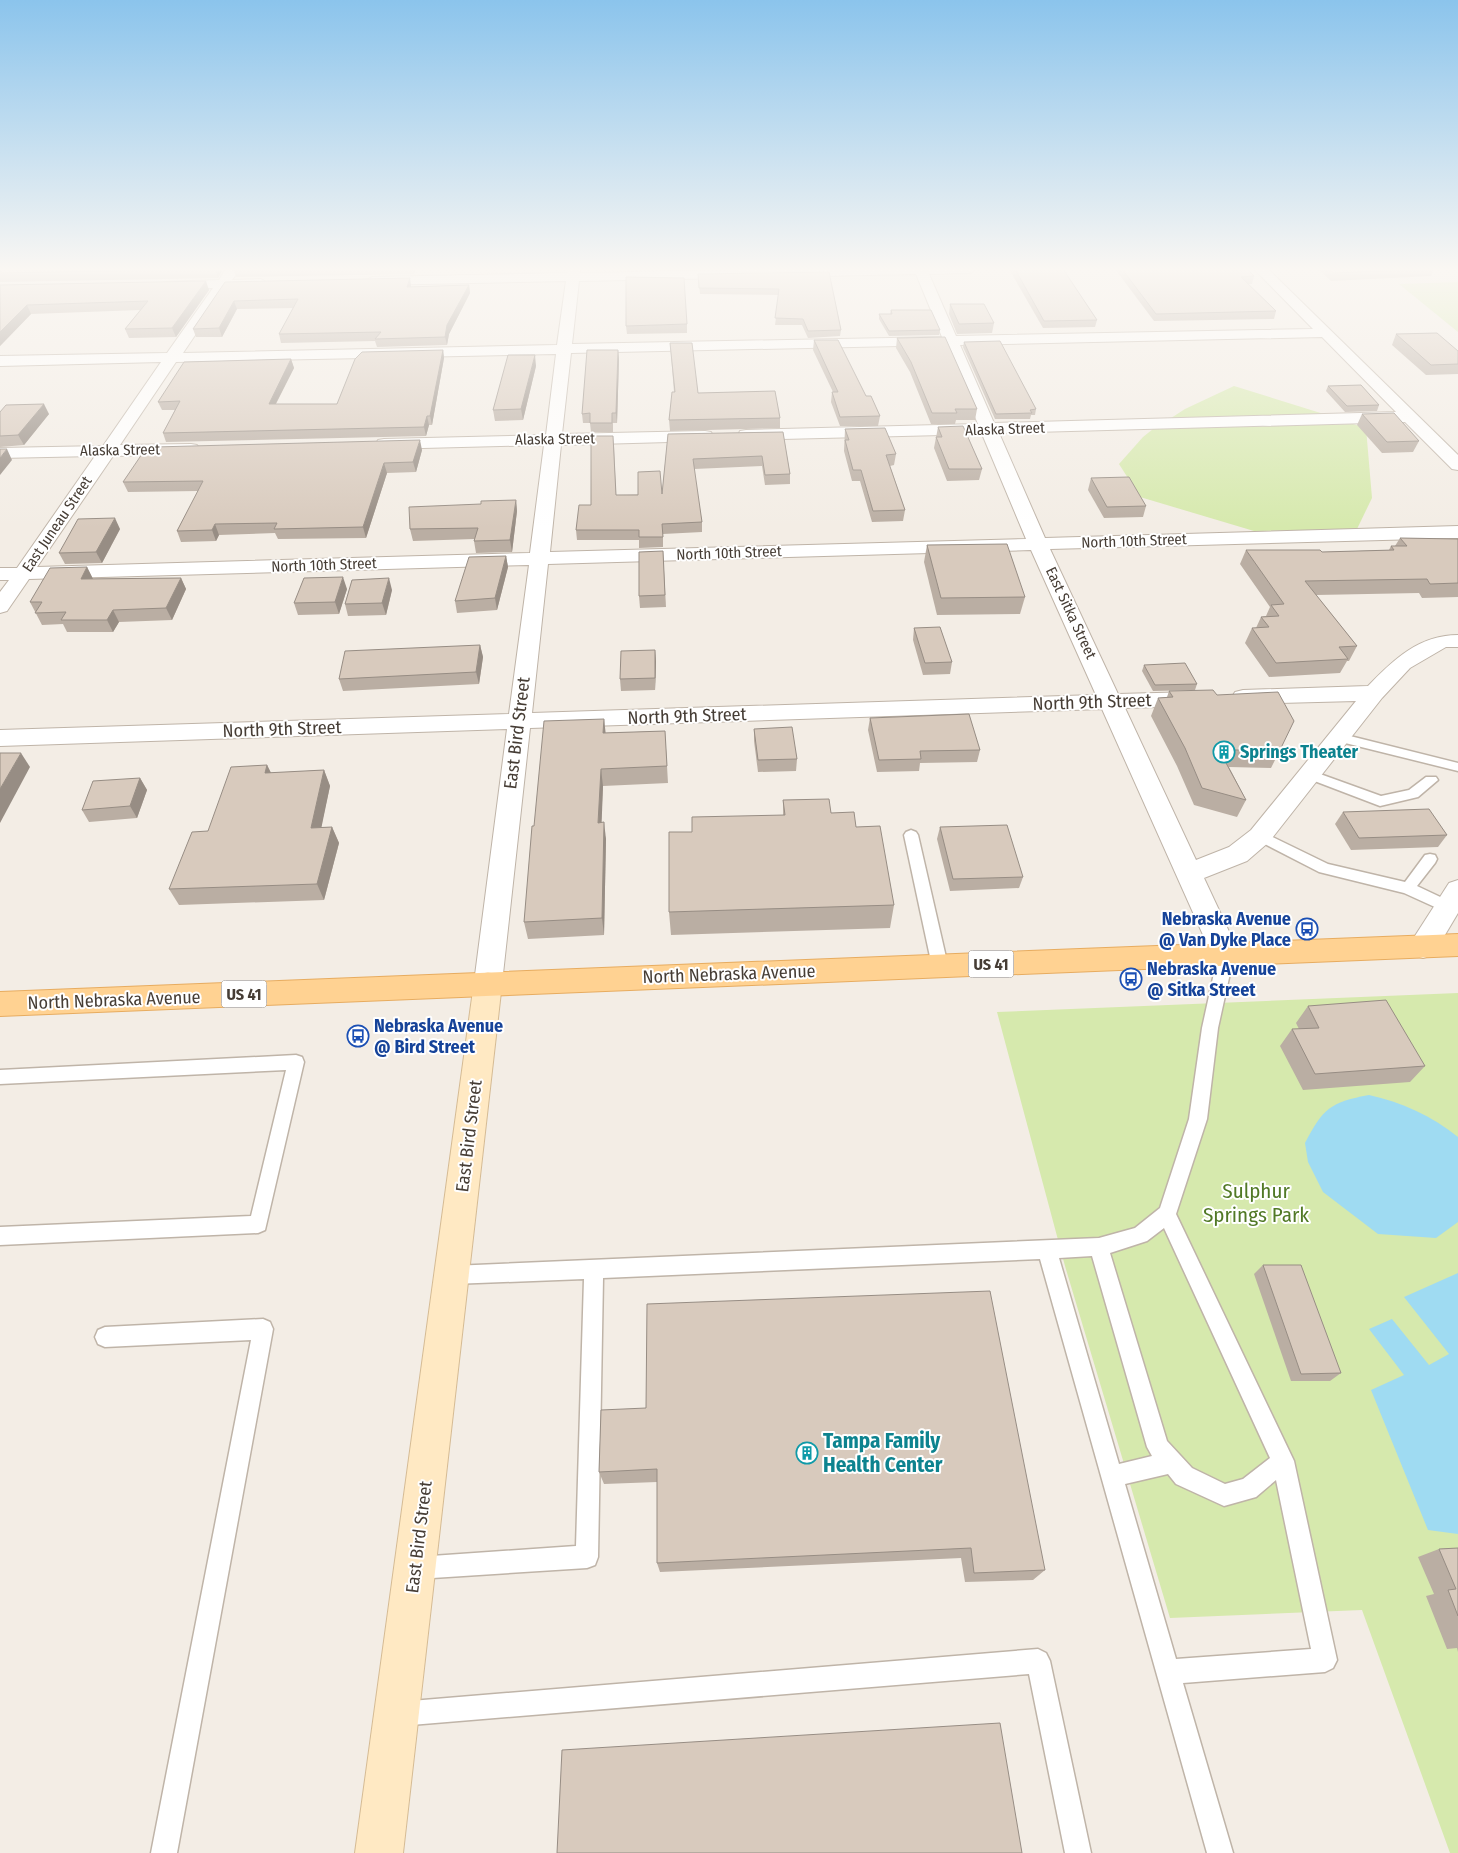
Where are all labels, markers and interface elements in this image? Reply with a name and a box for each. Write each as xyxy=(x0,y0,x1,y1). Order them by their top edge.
street label: Alaska Street xyxy=(965,419,1045,439)
street label: Alaska Street xyxy=(515,429,595,449)
street label: Alaska Street xyxy=(80,440,160,460)
street label: East Juneau Street xyxy=(18,473,96,575)
street label: North 10th Street xyxy=(1081,530,1187,552)
street label: North 10th Street xyxy=(676,542,782,564)
street label: North 10th Street xyxy=(271,554,377,576)
street label: East Sitka Street xyxy=(1042,564,1100,662)
street label: East Bird Street xyxy=(499,675,535,790)
street label: North 9th Street xyxy=(1032,689,1152,715)
street label: North 9th Street xyxy=(627,703,747,729)
street label: North 9th Street xyxy=(222,716,342,742)
building icon: Springs Theater xyxy=(1212,740,1236,764)
place label: Springs Theater xyxy=(1240,741,1359,763)
place label: Nebraska Avenue @ Van Dyke Place xyxy=(1159,908,1291,951)
bus stop icon: Nebraska Avenue @ Van Dyke Place xyxy=(1295,917,1319,941)
road number: US 41 xyxy=(968,951,1014,978)
place label: Nebraska Avenue @ Sitka Street xyxy=(1147,958,1276,1001)
street label: North Nebraska Avenue xyxy=(642,960,816,988)
bus stop icon: Nebraska Avenue @ Sitka Street xyxy=(1119,967,1143,991)
road number: US 41 xyxy=(222,981,266,1008)
street label: North Nebraska Avenue xyxy=(27,986,201,1014)
place label: Nebraska Avenue @ Bird Street xyxy=(374,1015,503,1058)
bus stop icon: Nebraska Avenue @ Bird Street xyxy=(346,1024,370,1048)
street label: East Bird Street xyxy=(451,1078,487,1193)
park label: Sulphur Springs Park xyxy=(1203,1178,1309,1228)
place label: Tampa Family Health Center xyxy=(823,1428,943,1478)
building icon: Tampa Family Health Center xyxy=(795,1441,819,1465)
street label: East Bird Street xyxy=(401,1479,437,1594)

